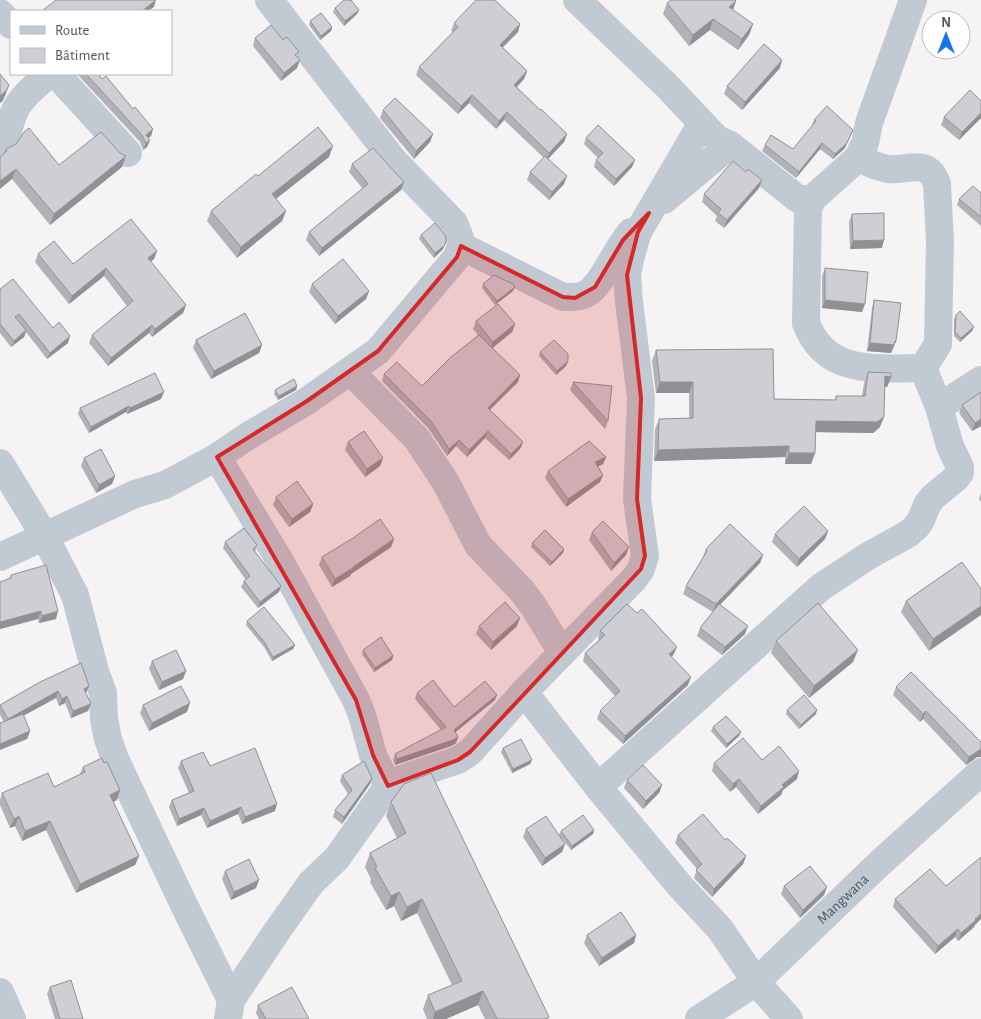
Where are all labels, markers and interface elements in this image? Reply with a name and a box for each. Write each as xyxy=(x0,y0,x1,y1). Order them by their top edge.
legend xyxy=(10,10,172,75)
north arrow xyxy=(921,10,971,60)
text: N xyxy=(941,16,951,30)
text: Route xyxy=(55,23,89,38)
text: Bâtiment xyxy=(55,48,110,63)
street label: Mangwana xyxy=(814,871,872,927)

